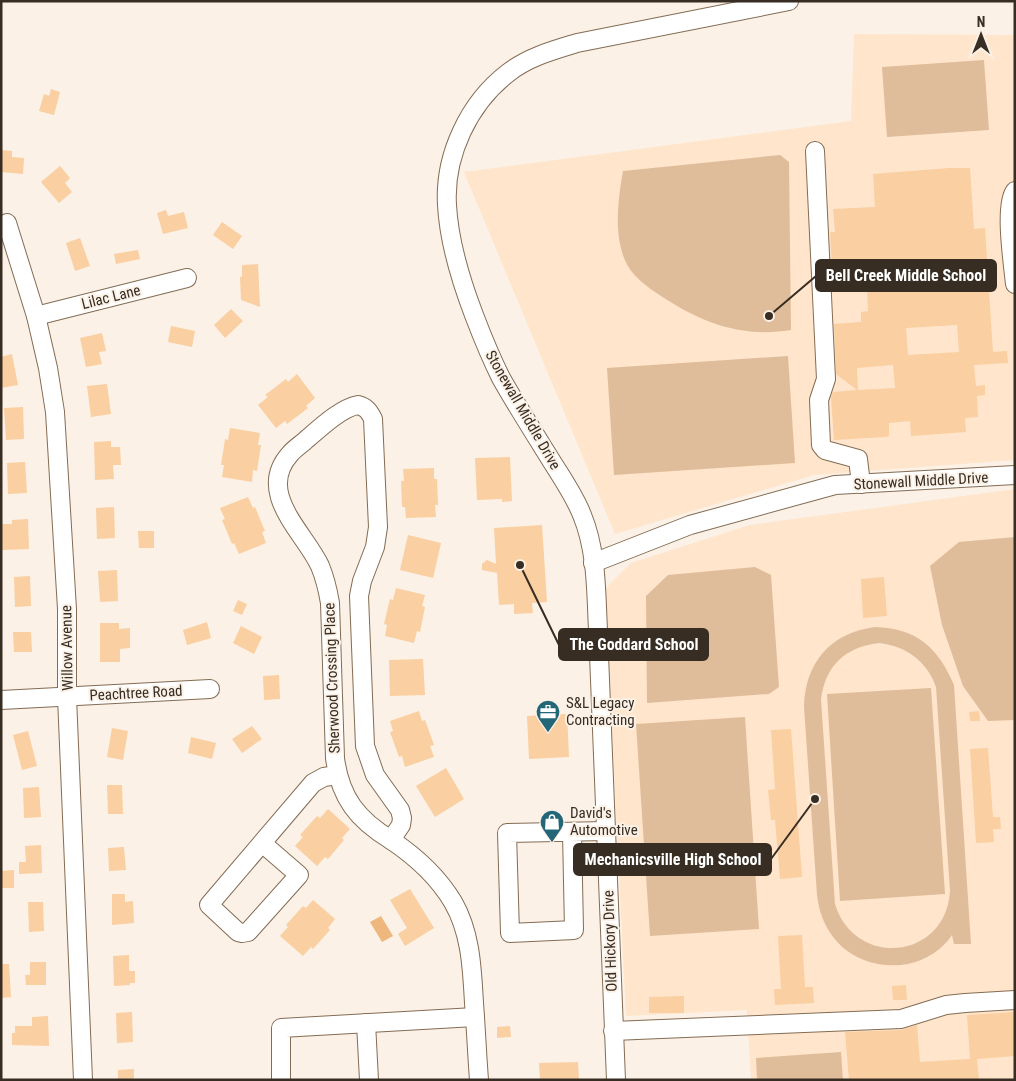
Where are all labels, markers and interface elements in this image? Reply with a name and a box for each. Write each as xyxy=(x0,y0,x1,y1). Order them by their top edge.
north arrow xyxy=(956,10,1006,60)
text: N xyxy=(977,14,985,30)
callout: Bell Creek Middle School xyxy=(816,260,996,291)
text: Bell Creek Middle School xyxy=(826,266,986,285)
street label: Lilac Lane xyxy=(80,281,142,313)
street label: Stonewall Middle Drive xyxy=(482,347,564,473)
street label: Stonewall Middle Drive xyxy=(853,468,989,494)
street label: Sherwood Crossing Place xyxy=(320,602,344,754)
street label: Willow Avenue xyxy=(57,605,77,691)
callout: The Goddard School xyxy=(559,629,708,660)
text: The Goddard School xyxy=(569,635,699,654)
street label: Peachtree Road xyxy=(89,682,183,704)
place label: S&L Legacy Contracting xyxy=(566,694,635,729)
office icon: S&L Legacy Contracting xyxy=(535,699,561,733)
place label: David's Automotive xyxy=(570,804,638,839)
shop icon: David's Automotive xyxy=(539,809,565,843)
callout: Mechanicsville High School xyxy=(574,844,771,875)
text: Mechanicsville High School xyxy=(585,850,762,869)
street label: Old Hickory Drive xyxy=(599,890,621,992)

